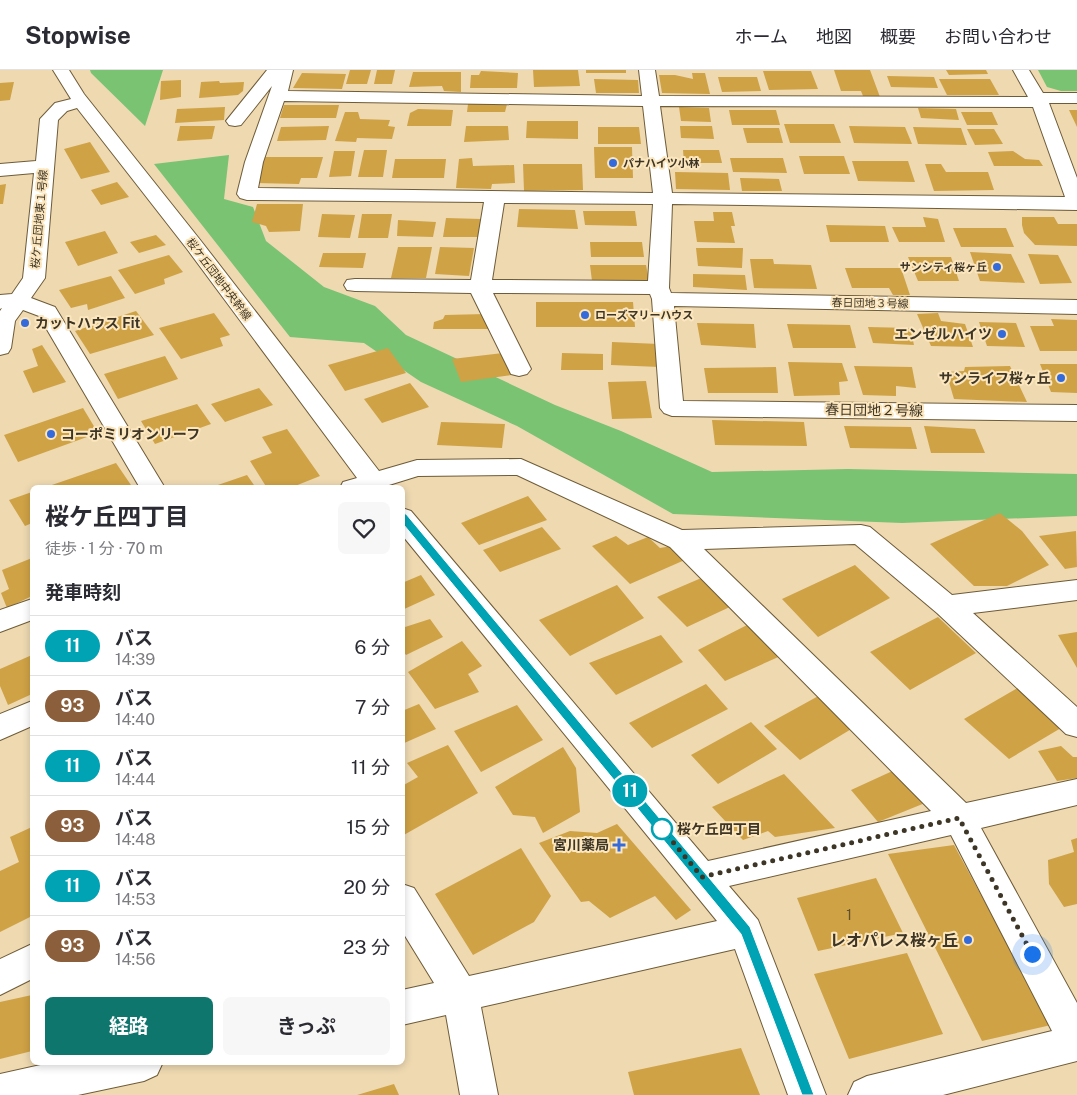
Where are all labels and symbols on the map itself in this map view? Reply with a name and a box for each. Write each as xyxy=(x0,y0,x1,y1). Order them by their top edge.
marker: パナハイツ小林 xyxy=(607,157,619,169)
place label: パナハイツ小林 xyxy=(623,157,700,169)
street label: 桜ケ丘団地東１号線 xyxy=(29,169,49,269)
street label: 桜ケ丘団地中央幹線 xyxy=(184,236,254,322)
place label: サンシティ桜ヶ丘 xyxy=(900,261,987,273)
marker: サンシティ桜ヶ丘 xyxy=(991,261,1003,273)
street label: 春日団地３号線 xyxy=(831,296,909,310)
marker: ローズマリーハウス xyxy=(579,309,591,321)
place label: ローズマリーハウス xyxy=(595,309,693,321)
place label: カットハウス Fit xyxy=(35,315,140,331)
marker: カットハウス Fit xyxy=(19,317,31,329)
place label: エンゼルハイツ xyxy=(894,326,992,342)
marker: エンゼルハイツ xyxy=(996,328,1008,340)
place label: サンライフ桜ヶ丘 xyxy=(939,370,1051,386)
marker: サンライフ桜ヶ丘 xyxy=(1055,372,1067,384)
street label: 春日団地２号線 xyxy=(825,401,923,419)
place label: コーポミリオンリーフ xyxy=(61,426,200,442)
marker: コーポミリオンリーフ xyxy=(45,428,57,440)
line badge: 11 xyxy=(608,775,652,807)
marker: 桜ケ丘四丁目 xyxy=(651,818,673,840)
place label: 桜ケ丘四丁目 xyxy=(677,821,761,837)
place label: 宮川薬局 xyxy=(553,837,609,853)
marker: 宮川薬局 xyxy=(613,839,625,851)
house number: 1 xyxy=(846,907,852,923)
place label: レオパレス桜ヶ丘 xyxy=(830,931,958,950)
marker: レオパレス桜ヶ丘 xyxy=(962,934,974,946)
your location xyxy=(1020,942,1045,967)

